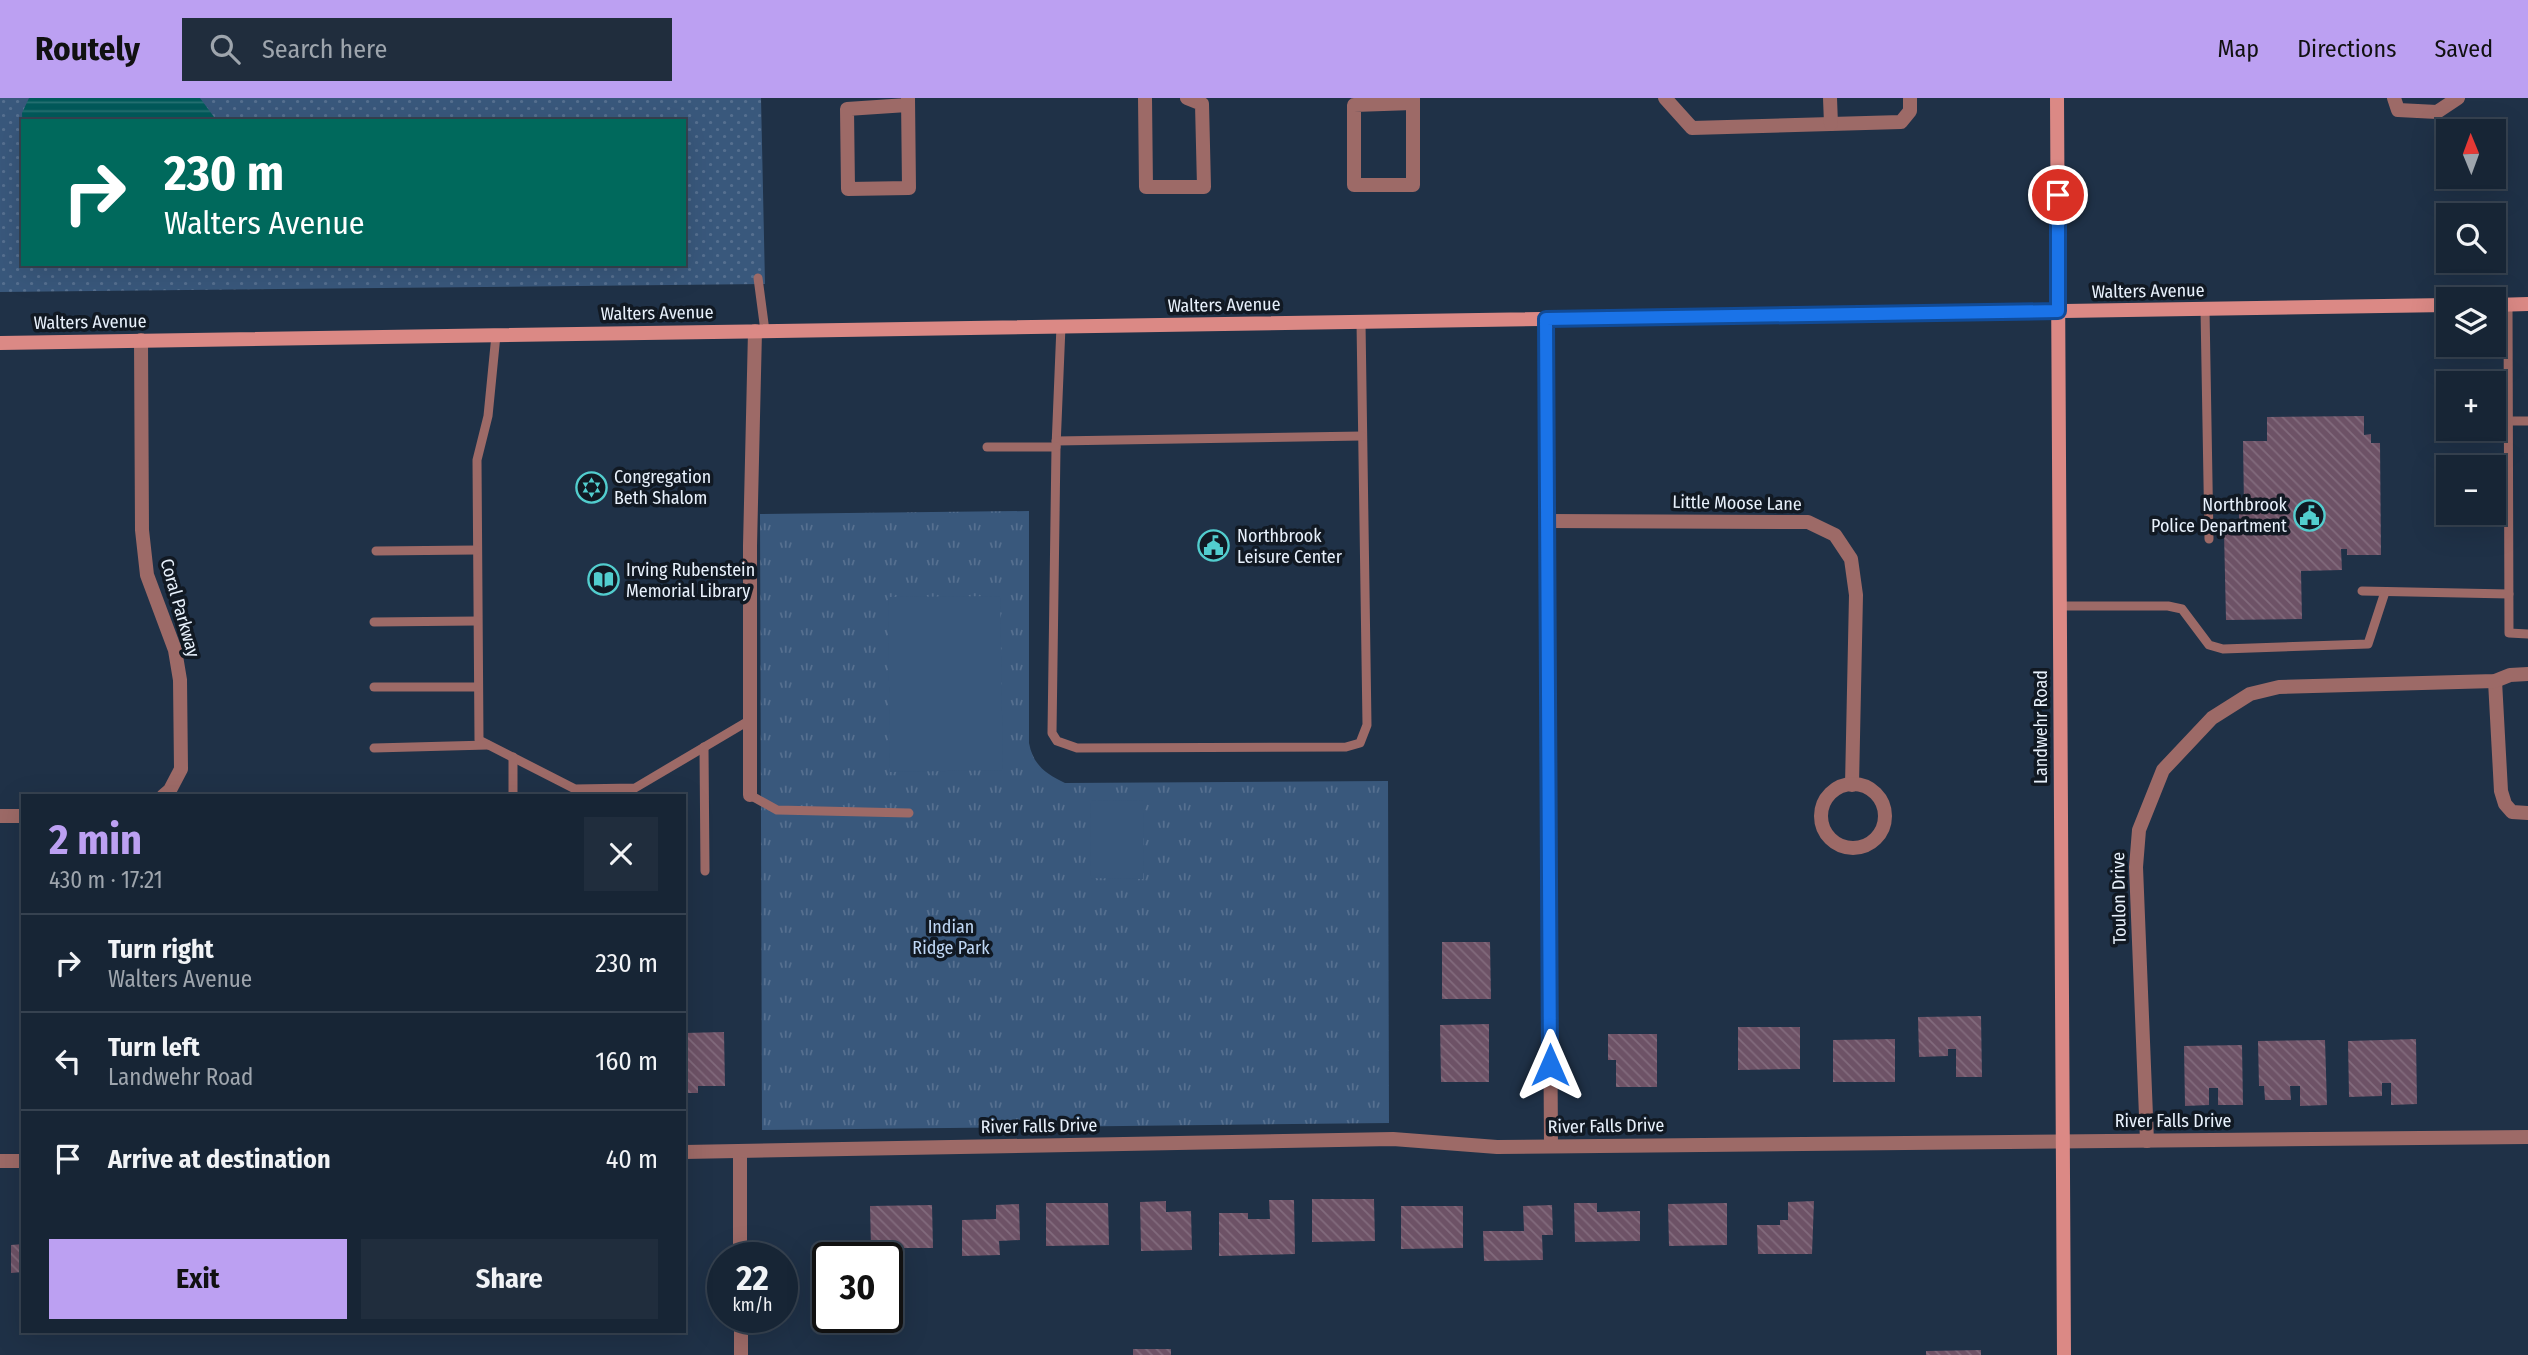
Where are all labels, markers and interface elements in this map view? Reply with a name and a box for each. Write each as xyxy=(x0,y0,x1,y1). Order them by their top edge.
search box xyxy=(182,18,672,81)
text: Routely xyxy=(35,29,140,69)
icon: search xyxy=(206,30,244,68)
text: Search here xyxy=(262,34,387,65)
text: Map xyxy=(2218,35,2259,63)
text: Directions xyxy=(2297,35,2396,63)
text: Saved xyxy=(2434,35,2493,63)
north arrow xyxy=(2436,119,2506,189)
map controls xyxy=(2436,119,2506,525)
text: 230 m xyxy=(164,144,284,203)
icon: right xyxy=(49,147,140,238)
pin xyxy=(2028,165,2088,225)
icon: arrive xyxy=(2039,176,2077,214)
button: search xyxy=(2436,203,2506,273)
text: Walters Avenue xyxy=(164,204,365,242)
street label: Walters Avenue xyxy=(2091,279,2205,303)
button: layers xyxy=(2436,287,2506,357)
street label: Walters Avenue xyxy=(1167,293,1281,317)
street label: Walters Avenue xyxy=(600,301,714,325)
street label: Walters Avenue xyxy=(33,310,147,334)
button: + xyxy=(2436,371,2506,441)
button: − xyxy=(2436,455,2506,525)
place label: Congregation Beth Shalom xyxy=(614,466,711,509)
synagogue icon: Congregation Beth Shalom xyxy=(574,470,608,504)
street label: Little Moose Lane xyxy=(1672,491,1802,515)
place label: Northbrook Police Department xyxy=(2151,494,2288,537)
public building icon: Northbrook Police Department xyxy=(2293,498,2327,532)
place label: Northbrook Leisure Center xyxy=(1237,525,1343,568)
public building icon: Northbrook Leisure Center xyxy=(1197,529,1231,563)
street label: Coral Parkway xyxy=(155,556,205,660)
place label: Irving Rubenstein Memorial Library xyxy=(626,559,755,602)
library icon: Irving Rubenstein Memorial Library xyxy=(586,563,620,597)
street label: Landwehr Road xyxy=(2030,670,2052,784)
text: 2 min xyxy=(49,815,142,865)
button: close xyxy=(584,817,658,891)
street label: Toulon Drive xyxy=(2107,852,2131,944)
text: 430 m · 17:21 xyxy=(49,866,163,894)
park label: Indian Ridge Park xyxy=(912,916,990,959)
text: Turn right xyxy=(108,934,214,965)
icon: right xyxy=(49,944,87,982)
text: 230 m xyxy=(595,948,658,979)
text: Walters Avenue xyxy=(108,965,252,993)
position arrow xyxy=(1513,1028,1587,1102)
text: Turn left xyxy=(108,1032,200,1063)
icon: left xyxy=(49,1042,87,1080)
text: 160 m xyxy=(595,1046,658,1077)
text: Landwehr Road xyxy=(108,1063,253,1091)
street label: River Falls Drive xyxy=(2115,1110,2231,1132)
street label: River Falls Drive xyxy=(980,1114,1098,1138)
street label: River Falls Drive xyxy=(1547,1114,1665,1138)
icon: arrive xyxy=(49,1140,87,1178)
text: Arrive at destination xyxy=(108,1144,331,1175)
text: 40 m xyxy=(606,1144,658,1175)
button: Exit xyxy=(49,1239,347,1319)
button: Share xyxy=(361,1239,658,1319)
speed limit sign: 30 xyxy=(812,1242,903,1333)
text: 22 xyxy=(736,1257,769,1299)
text: km/h xyxy=(732,1294,773,1316)

